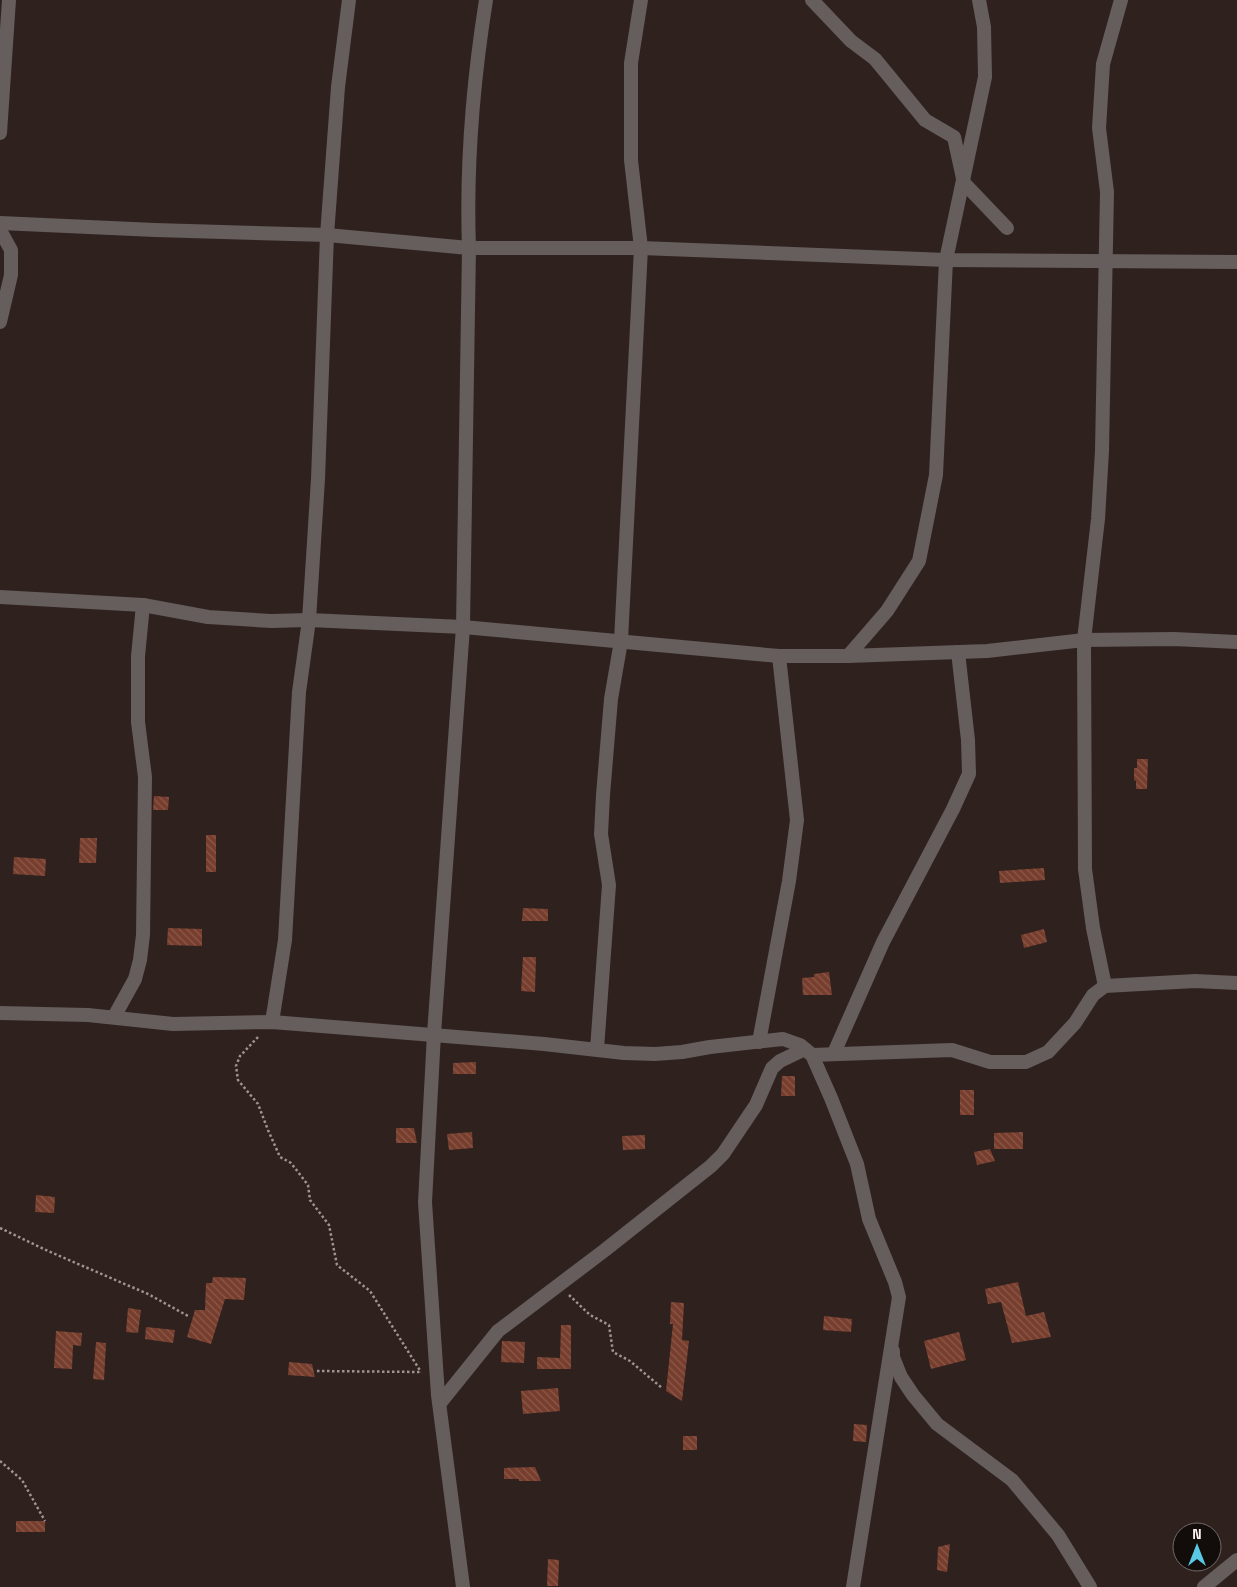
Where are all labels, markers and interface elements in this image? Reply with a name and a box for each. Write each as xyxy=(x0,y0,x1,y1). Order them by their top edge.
north arrow xyxy=(1172,1522,1222,1572)
text: N xyxy=(1192,1525,1202,1543)

